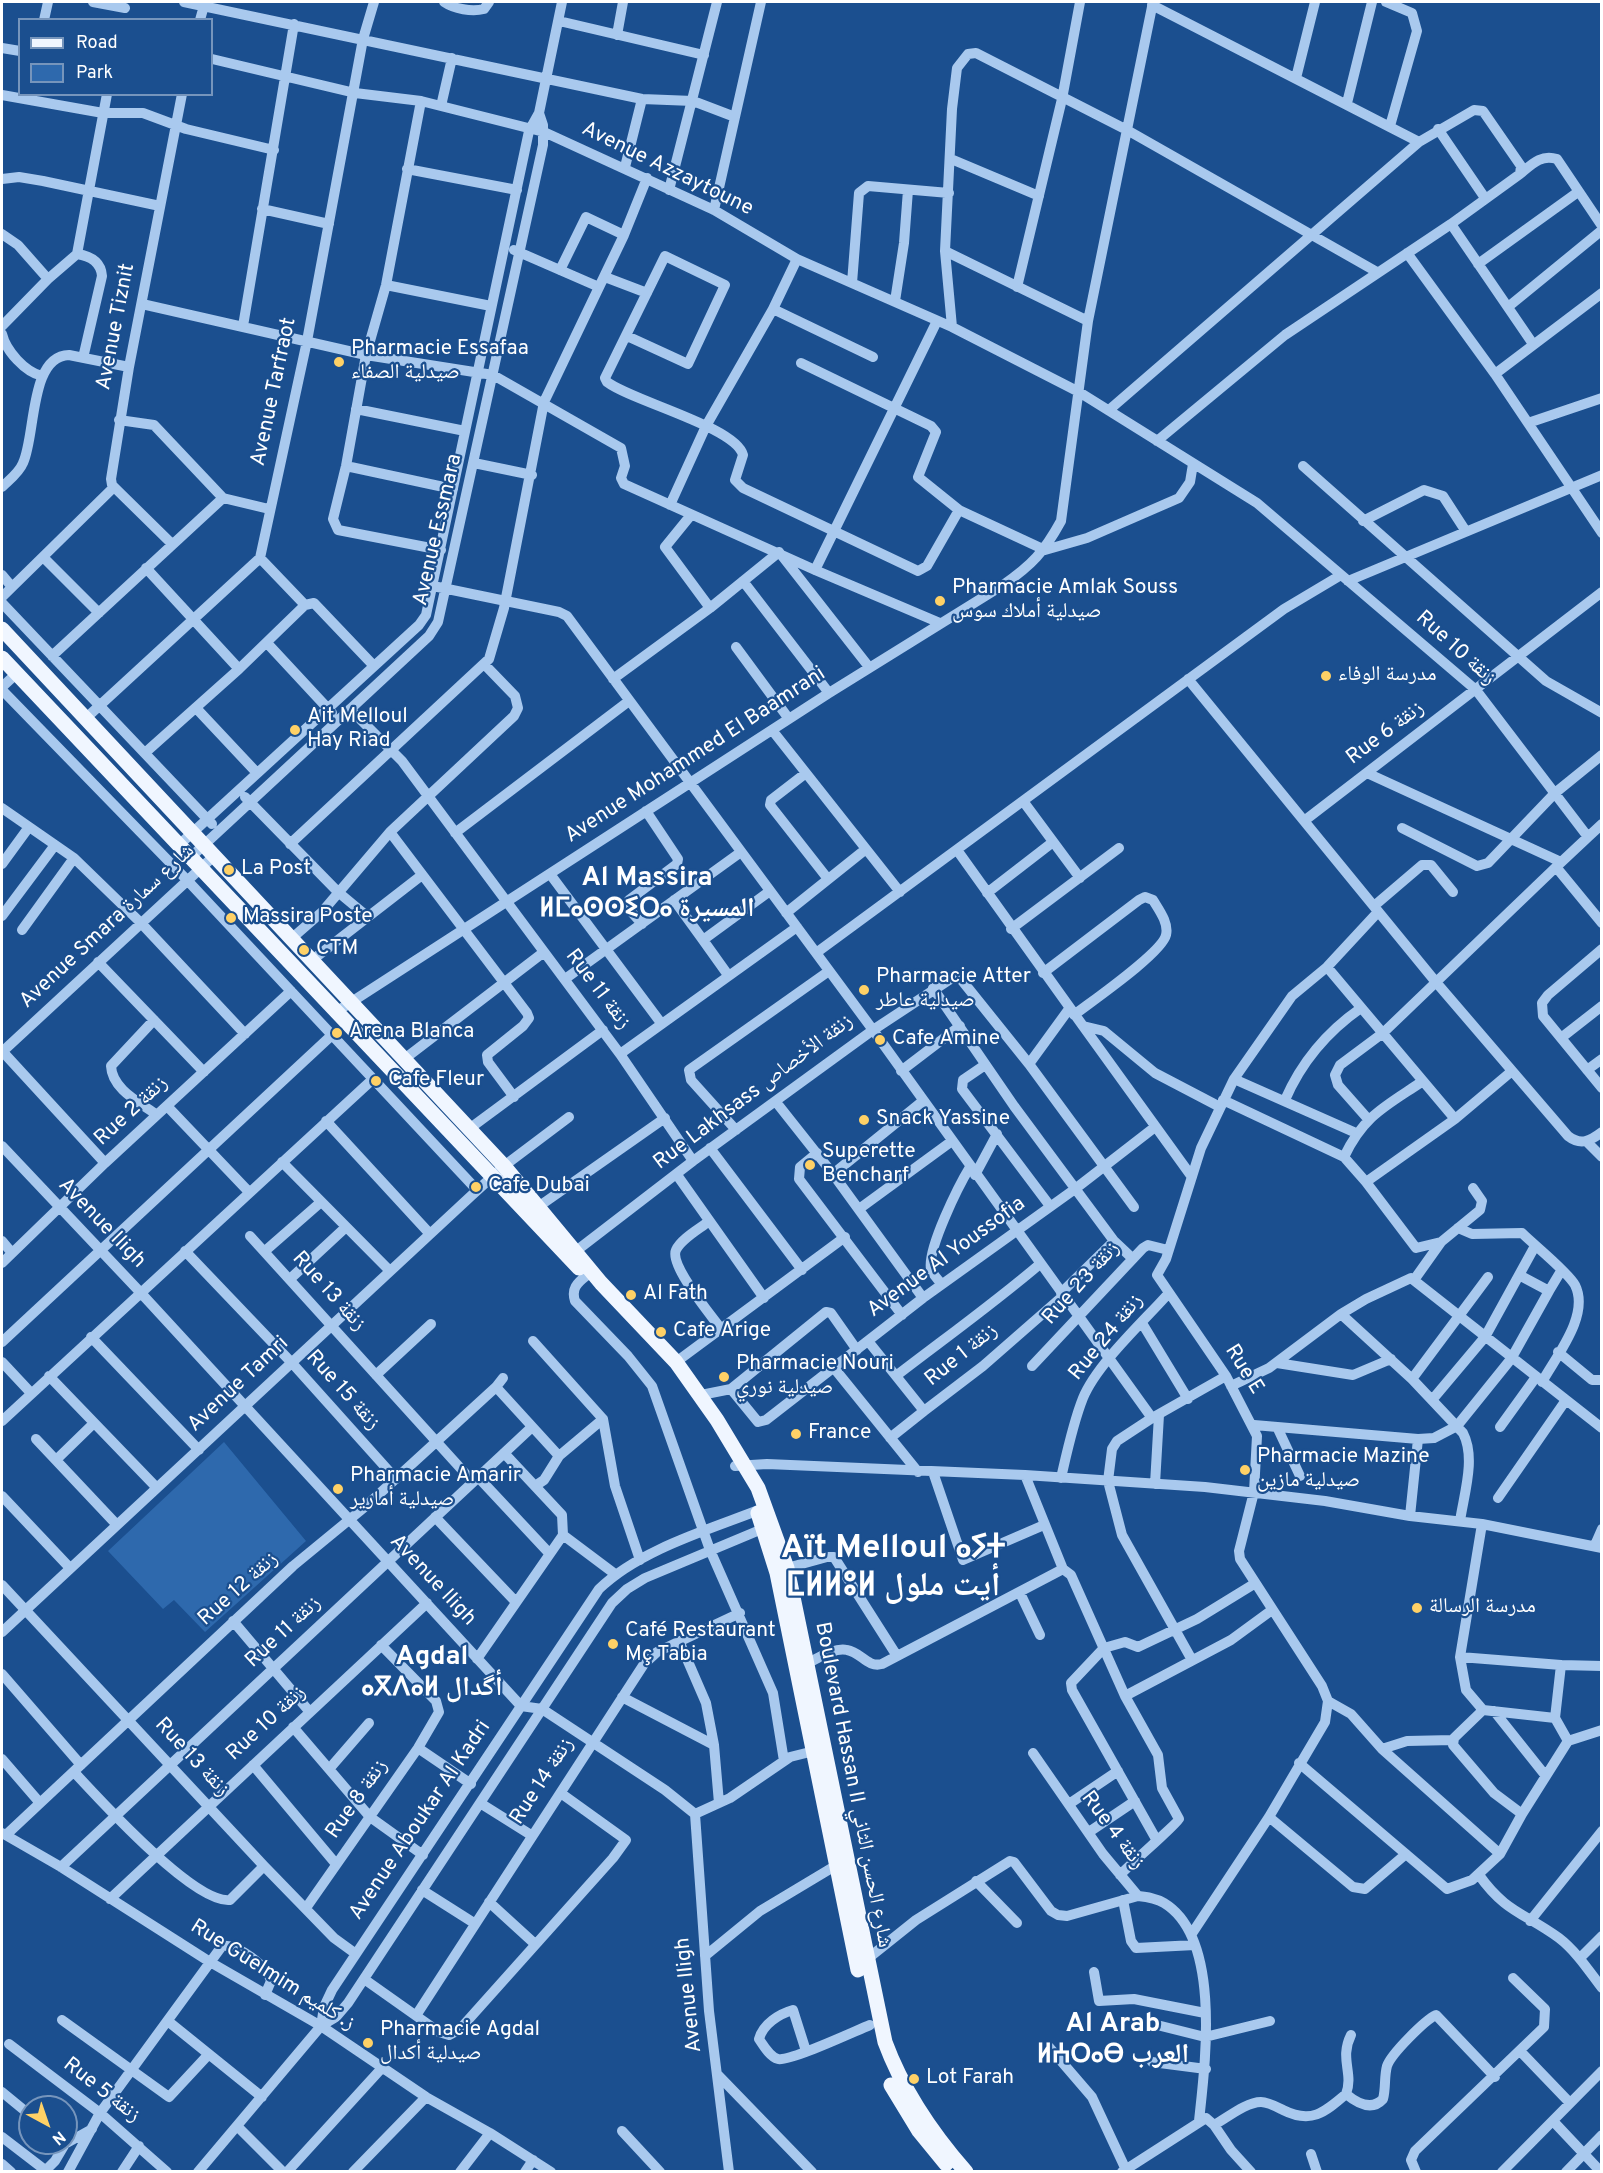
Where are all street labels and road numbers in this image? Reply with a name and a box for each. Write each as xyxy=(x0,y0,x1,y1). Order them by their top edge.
street label: Avenue Azzaytoune xyxy=(577,118,757,222)
street label: Avenue Tiznit xyxy=(92,262,142,392)
street label: Avenue Tarfraot xyxy=(247,315,303,469)
street label: Avenue Essmara xyxy=(409,452,469,608)
street label: Rue 10 زنقة xyxy=(1410,606,1500,692)
street label: Avenue Mohammed El Baamrani xyxy=(561,662,831,850)
street label: Rue 6 زنقة xyxy=(1342,697,1430,771)
street label: Avenue Smara شارع سمارة xyxy=(15,839,201,1015)
street label: Rue 11 زنقة xyxy=(559,945,635,1035)
street label: Rue Lakhsass زنقة الأخصاص xyxy=(649,1010,859,1176)
street label: Rue 2 زنقة xyxy=(90,1072,174,1152)
street label: Avenue Iligh xyxy=(52,1174,150,1274)
street label: Avenue Al Youssofia xyxy=(863,1192,1031,1324)
street label: Rue 23 زنقة xyxy=(1038,1237,1126,1331)
street label: Rue 13 زنقة xyxy=(286,1247,370,1337)
street label: Rue 24 زنقة xyxy=(1065,1290,1149,1386)
street label: Rue 1 زنقة xyxy=(921,1319,1003,1393)
street label: Avenue Tamri xyxy=(183,1332,295,1438)
street label: Rue E xyxy=(1218,1340,1268,1400)
street label: Rue 15 زنقة xyxy=(300,1346,384,1436)
street label: Avenue Iligh xyxy=(383,1530,481,1632)
street label: Rue 12 زنقة xyxy=(194,1548,284,1632)
street label: Rue 11 زنقة xyxy=(241,1592,327,1674)
street label: Boulevard Hassan II شارع الحسن الثاني xyxy=(808,1620,896,1950)
street label: Rue 10 زنقة xyxy=(222,1681,312,1767)
street label: Rue 13 زنقة xyxy=(148,1713,234,1803)
street label: Avenue Aboukar Al Kadri xyxy=(345,1717,497,1925)
street label: Rue 14 زنقة xyxy=(506,1734,580,1830)
street label: Rue 8 زنقة xyxy=(322,1756,394,1844)
street label: Rue 4 زنقة xyxy=(1075,1787,1149,1875)
street label: Rue Guelmim ز. كلميم xyxy=(185,1915,359,2037)
street label: Avenue Iligh xyxy=(671,1936,709,2054)
street label: Rue 5 زنقة xyxy=(57,2053,145,2129)

